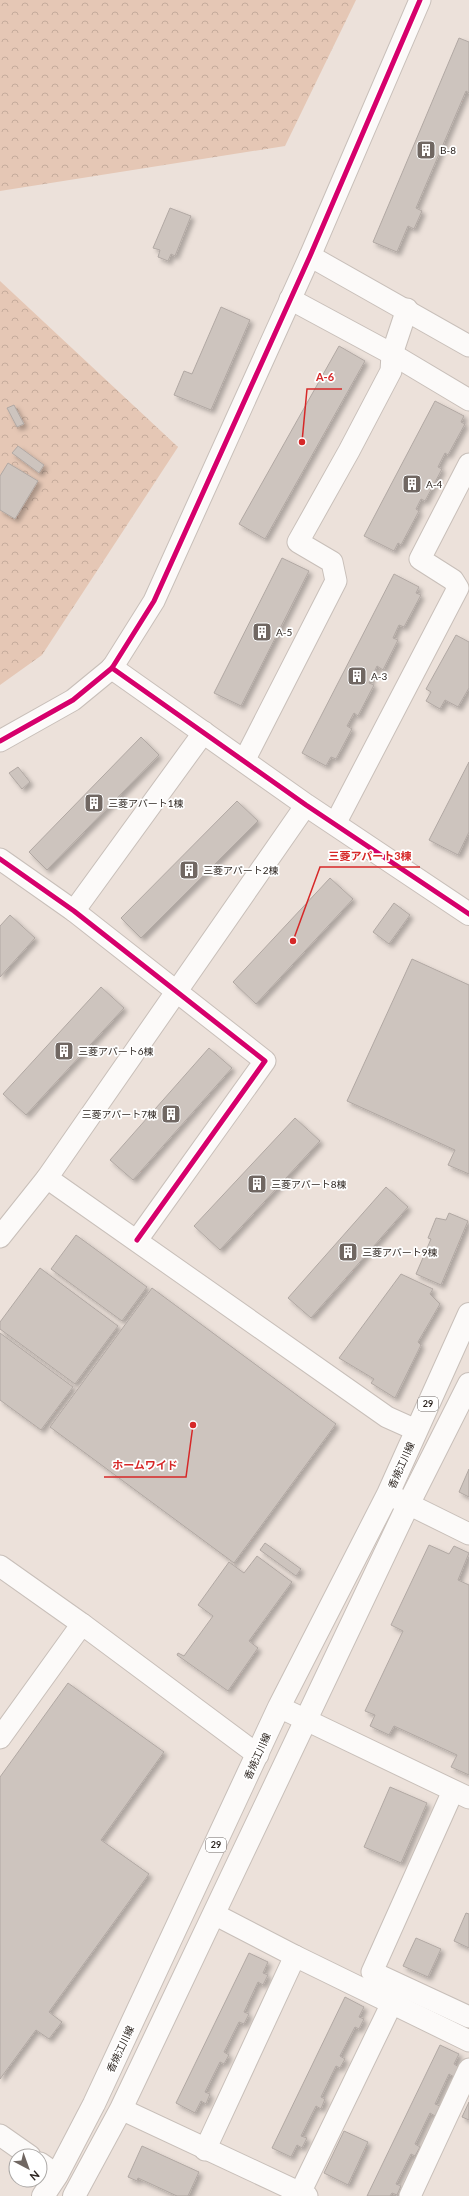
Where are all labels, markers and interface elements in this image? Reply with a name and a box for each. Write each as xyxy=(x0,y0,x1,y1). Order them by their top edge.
building icon: B-8 xyxy=(415,139,437,161)
place label: B-8 xyxy=(440,144,456,156)
callout: A-6 xyxy=(307,366,342,389)
text: A-6 xyxy=(315,370,335,383)
building icon: A-4 xyxy=(401,473,423,495)
place label: A-4 xyxy=(426,478,442,490)
building icon: A-5 xyxy=(251,621,273,643)
place label: A-5 xyxy=(276,626,292,638)
building icon: A-3 xyxy=(346,665,368,687)
place label: A-3 xyxy=(371,670,387,682)
building icon: 三菱アパート1棟 xyxy=(83,792,105,814)
place label: 三菱アパート1棟 xyxy=(108,797,184,809)
callout: 三菱アパート3棟 xyxy=(320,844,420,867)
text: 三菱アパート3棟 xyxy=(328,849,412,862)
building icon: 三菱アパート2棟 xyxy=(178,859,200,881)
place label: 三菱アパート2棟 xyxy=(203,864,279,876)
building icon: 三菱アパート6棟 xyxy=(53,1040,75,1062)
place label: 三菱アパート6棟 xyxy=(78,1045,154,1057)
building icon: 三菱アパート7棟 xyxy=(160,1103,182,1125)
place label: 三菱アパート7棟 xyxy=(81,1108,157,1120)
building icon: 三菱アパート8棟 xyxy=(246,1173,268,1195)
place label: 三菱アパート8棟 xyxy=(271,1178,347,1190)
building icon: 三菱アパート9棟 xyxy=(337,1241,359,1263)
place label: 三菱アパート9棟 xyxy=(362,1246,438,1258)
road number: 29 xyxy=(418,1397,438,1411)
street label: 香焼江川線 xyxy=(385,1440,417,1490)
callout: ホームワイド xyxy=(104,1454,186,1477)
text: ホームワイド xyxy=(112,1458,178,1471)
street label: 香焼江川線 xyxy=(241,1731,273,1781)
road number: 29 xyxy=(206,1838,226,1852)
street label: 香焼江川線 xyxy=(104,2024,136,2074)
north arrow xyxy=(8,2148,48,2188)
text: N xyxy=(27,2168,42,2184)

